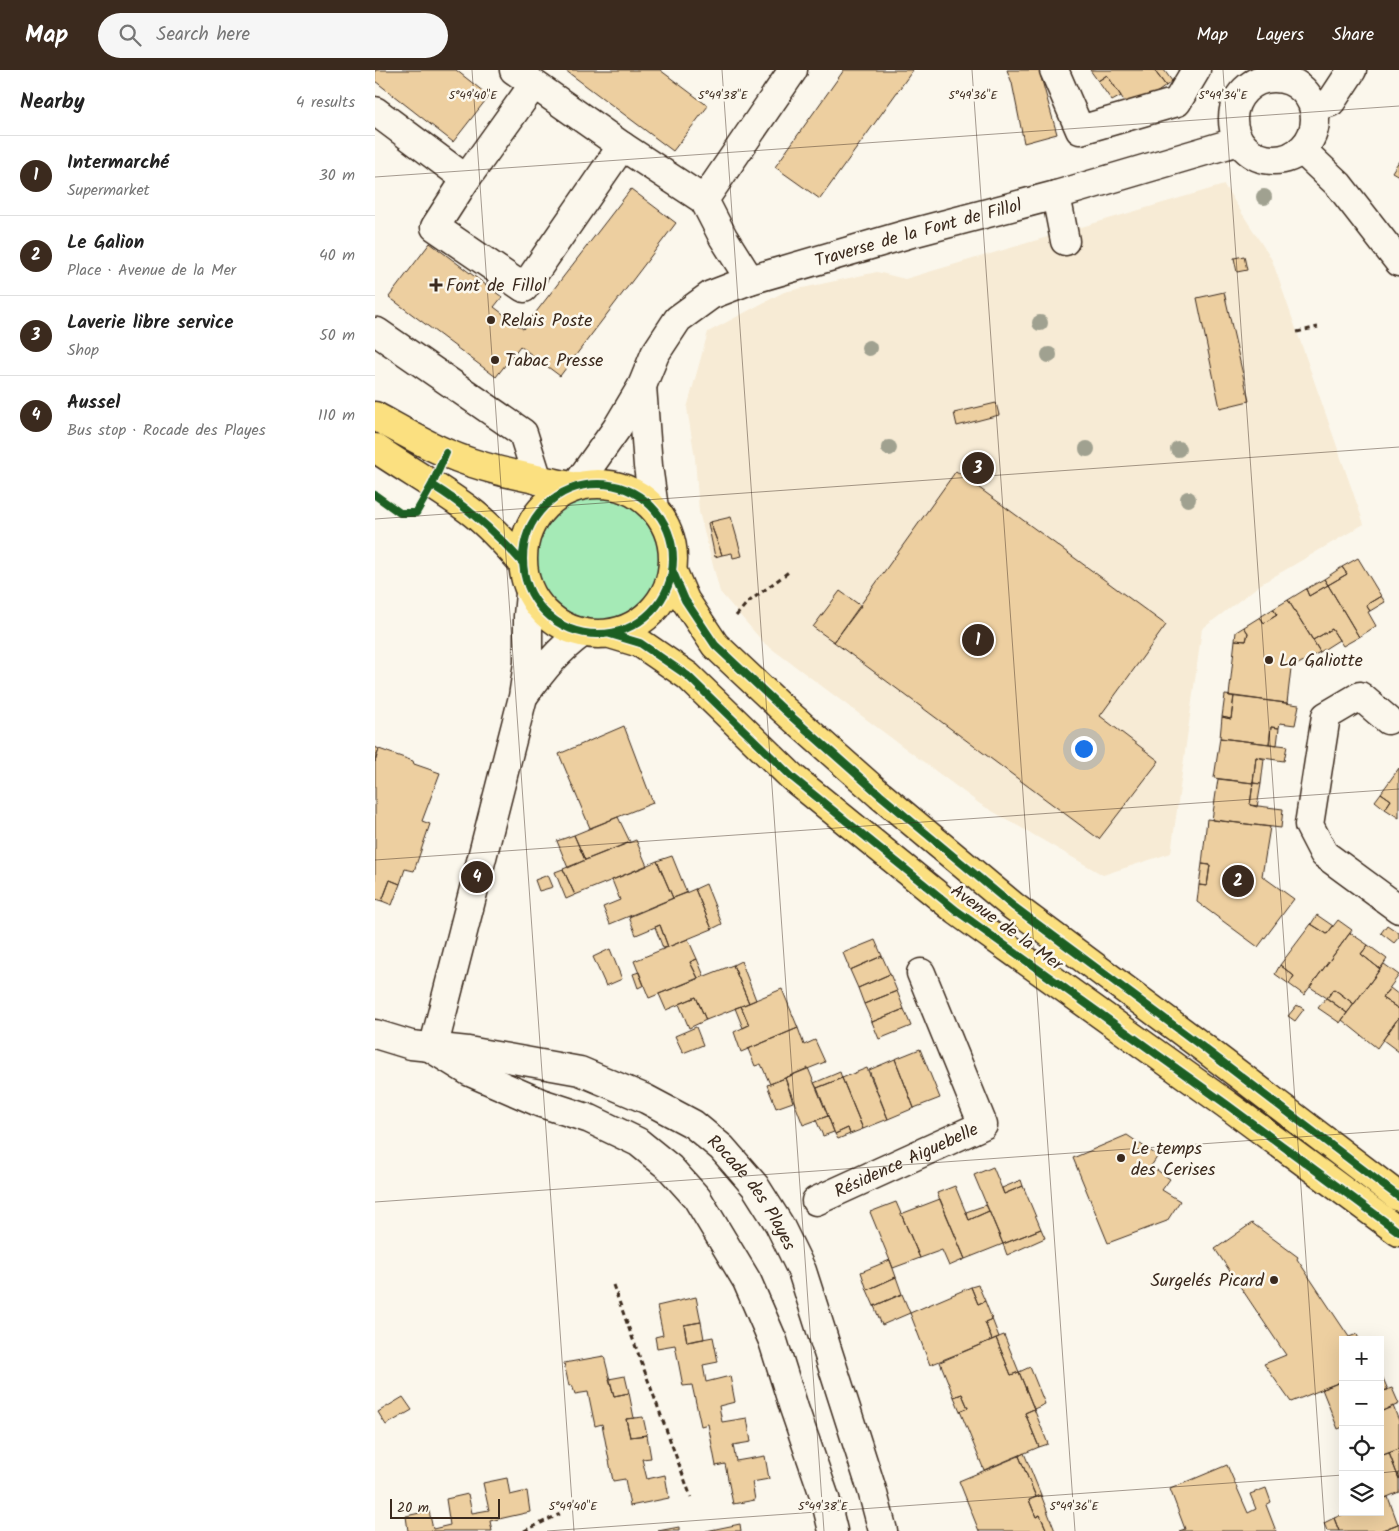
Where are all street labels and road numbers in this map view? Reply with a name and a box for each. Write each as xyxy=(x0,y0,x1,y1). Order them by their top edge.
street label: Traverse de la Font de Fillol xyxy=(811,191,1026,276)
street label: Avenue de la Mer xyxy=(944,877,1069,980)
street label: Résidence Aiguebelle xyxy=(830,1116,984,1207)
street label: Rocade des Playes xyxy=(700,1128,803,1256)

